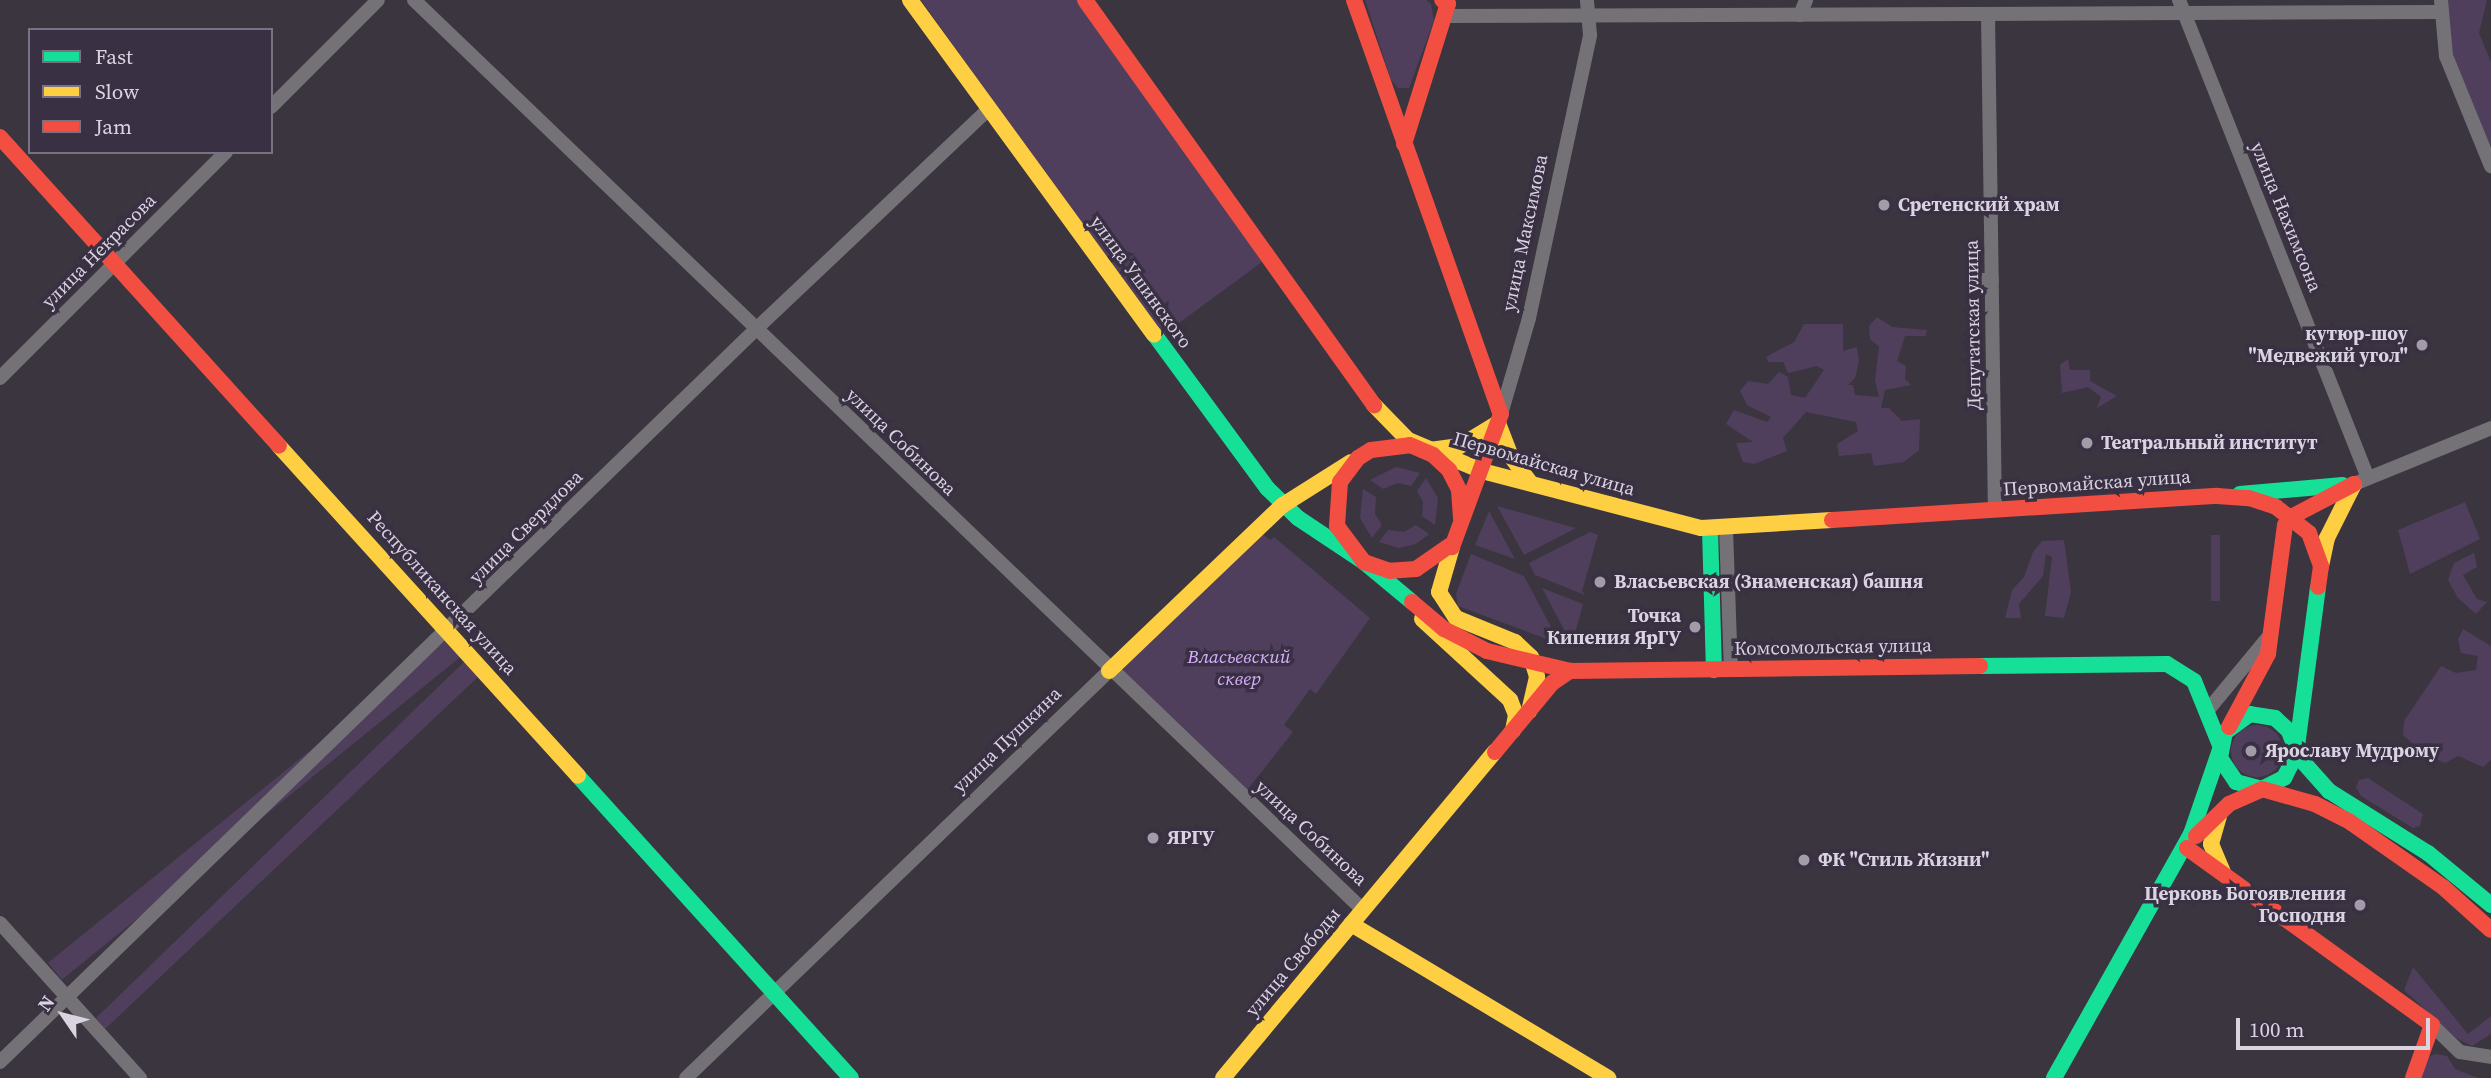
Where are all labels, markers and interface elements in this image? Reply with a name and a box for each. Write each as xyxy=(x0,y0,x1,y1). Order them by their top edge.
legend xyxy=(28,28,273,154)
text: Fast xyxy=(95,42,133,71)
text: Slow xyxy=(95,77,139,106)
text: Jam xyxy=(95,112,132,141)
street label: улица Нахимсона xyxy=(2246,139,2326,295)
street label: улица Максимова xyxy=(1497,153,1553,313)
street label: улица Некрасова xyxy=(37,189,161,313)
place label: Сретенский храм xyxy=(1898,194,2060,216)
marker: Сретенский храм xyxy=(1876,197,1892,213)
street label: улица Ушинского xyxy=(1085,211,1197,353)
street label: Депутатская улица xyxy=(1960,240,1986,410)
place label: кутюр-шоу "Медвежий угол" xyxy=(2248,323,2408,367)
marker: кутюр-шоу "Медвежий угол" xyxy=(2414,337,2430,353)
street label: улица Собинова xyxy=(841,384,961,500)
street label: Первомайская улица xyxy=(1450,427,1638,501)
place label: Театральный институт xyxy=(2101,432,2318,454)
marker: Театральный институт xyxy=(2079,435,2095,451)
street label: улица Свердлова xyxy=(464,465,588,589)
street label: Первомайская улица xyxy=(2002,465,2192,501)
street label: Республиканская улица xyxy=(362,506,522,680)
place label: Власьевская (Знаменская) башня xyxy=(1614,571,1923,593)
marker: Власьевская (Знаменская) башня xyxy=(1592,574,1608,590)
place label: Точка Кипения ЯрГУ xyxy=(1547,605,1681,649)
marker: Точка Кипения ЯрГУ xyxy=(1687,619,1703,635)
street label: Комсомольская улица xyxy=(1734,634,1932,660)
park label: Власьевский сквер xyxy=(1187,646,1291,690)
street label: улица Пушкина xyxy=(948,682,1066,798)
place label: Ярославу Мудрому xyxy=(2265,740,2439,762)
marker: Ярославу Мудрому xyxy=(2243,743,2259,759)
street label: улица Собинова xyxy=(1250,775,1372,891)
place label: ЯРГУ xyxy=(1167,827,1215,849)
marker: ЯРГУ xyxy=(1145,830,1161,846)
place label: ФК "Стиль Жизни" xyxy=(1818,849,1989,871)
marker: ФК "Стиль Жизни" xyxy=(1796,852,1812,868)
place label: Церковь Богоявления Господня xyxy=(2144,883,2346,927)
marker: Церковь Богоявления Господня xyxy=(2352,897,2368,913)
street label: улица Свободы xyxy=(1241,903,1345,1021)
north arrow xyxy=(28,980,98,1050)
text: N xyxy=(31,990,60,1016)
scale bar xyxy=(2239,1004,2433,1048)
text: 100 m xyxy=(2249,1015,2304,1044)

